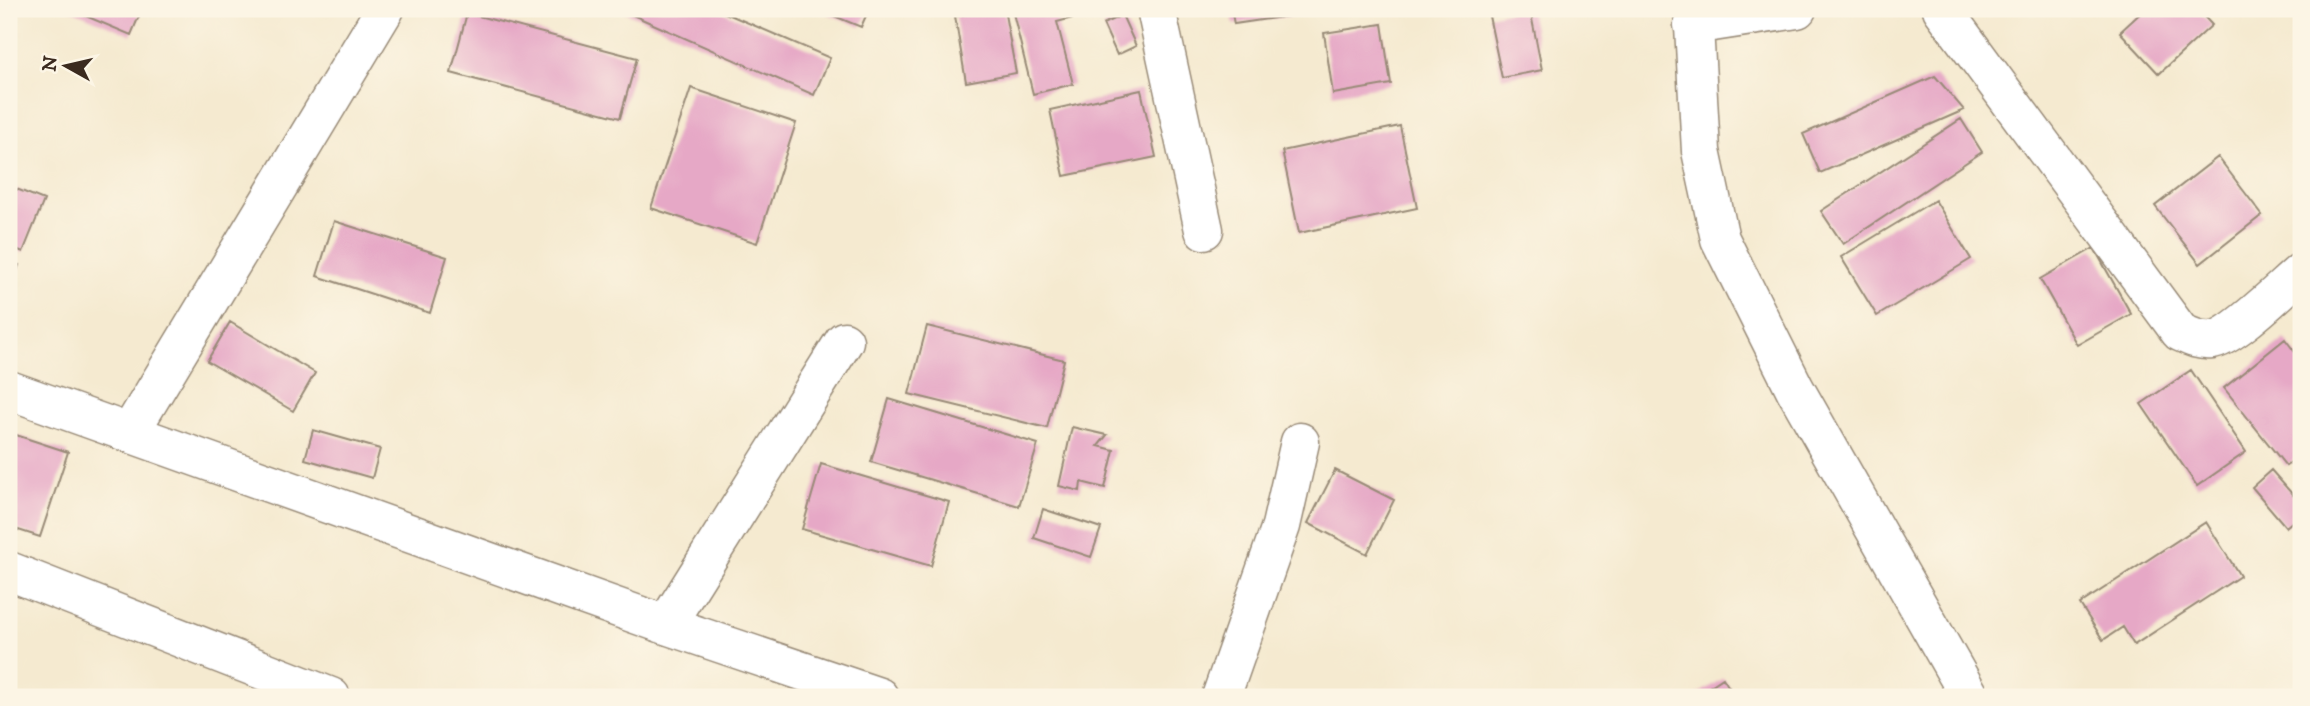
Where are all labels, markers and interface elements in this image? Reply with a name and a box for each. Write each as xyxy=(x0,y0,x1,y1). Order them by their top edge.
north arrow xyxy=(32,32,102,102)
text: N xyxy=(38,54,63,73)

